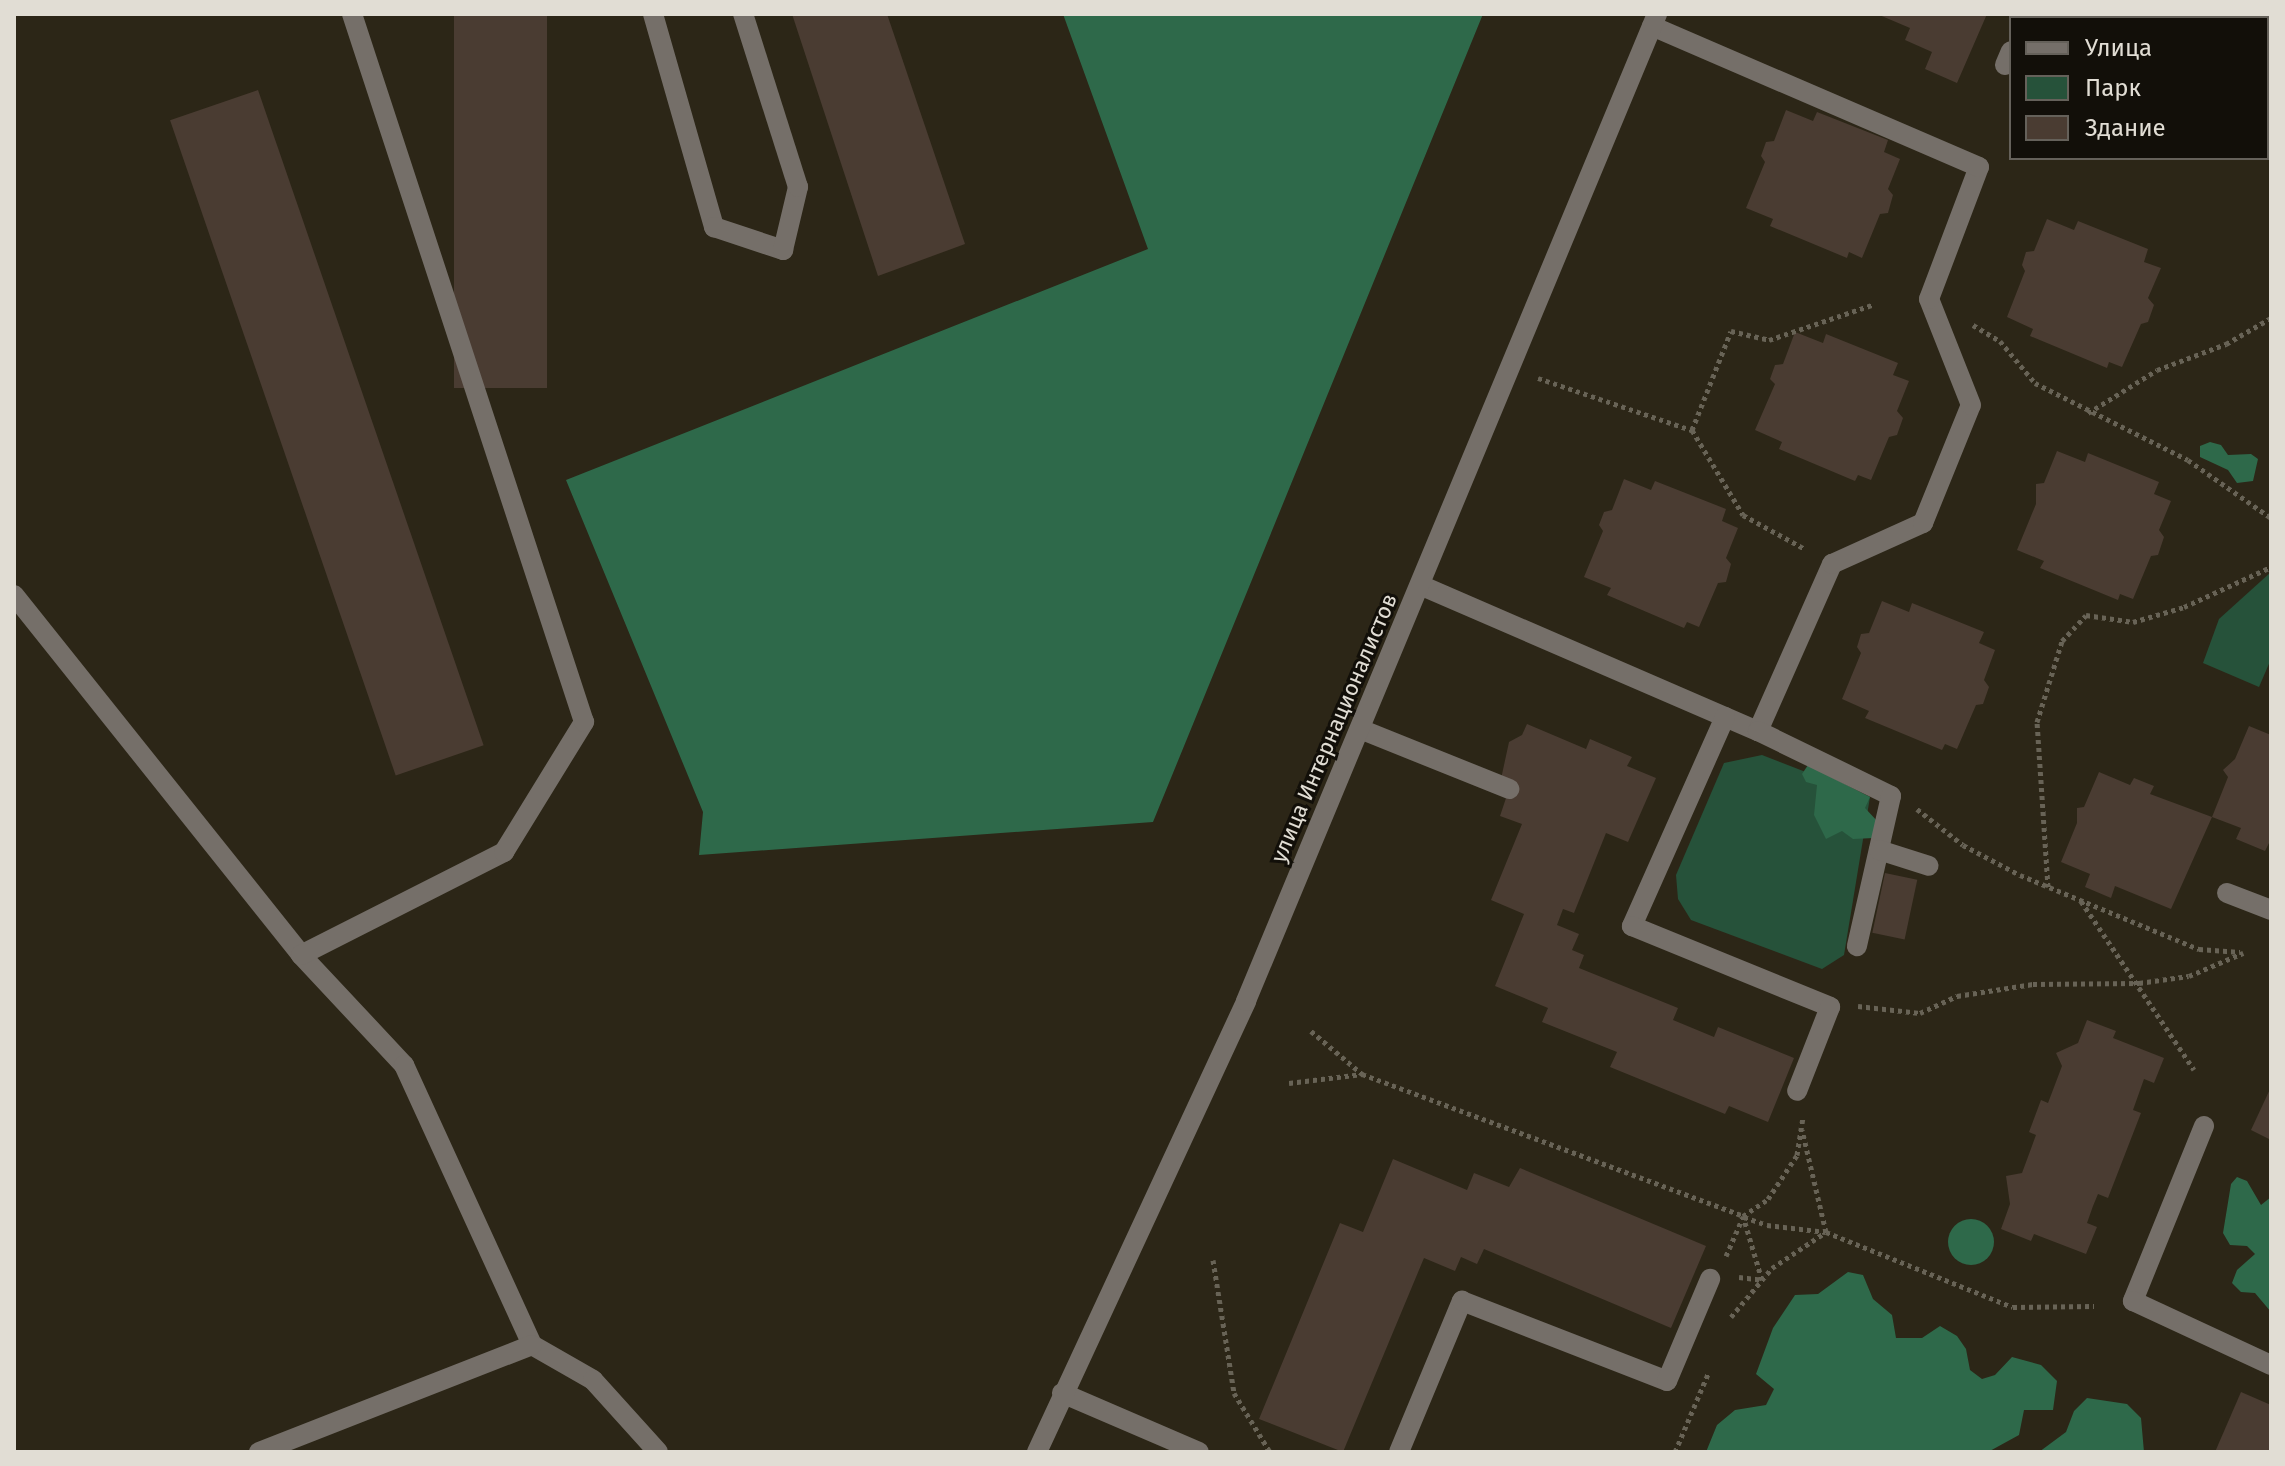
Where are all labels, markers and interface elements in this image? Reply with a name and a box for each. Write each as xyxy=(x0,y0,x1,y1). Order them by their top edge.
legend xyxy=(2009,16,2269,160)
text: Улица xyxy=(2085,34,2152,62)
text: Парк xyxy=(2085,74,2141,102)
text: Здание xyxy=(2085,114,2166,142)
street label: улица Интернационалистов xyxy=(1265,590,1403,866)

